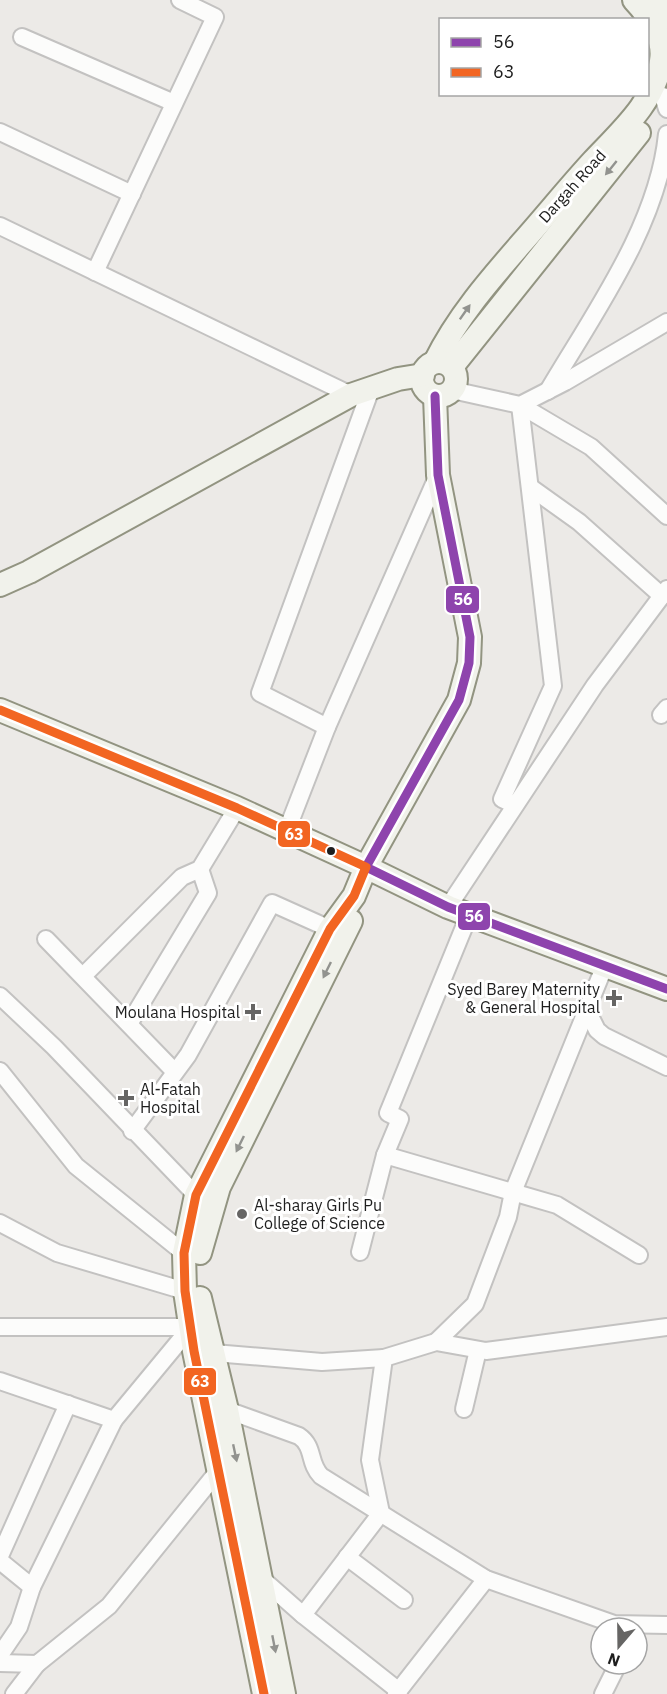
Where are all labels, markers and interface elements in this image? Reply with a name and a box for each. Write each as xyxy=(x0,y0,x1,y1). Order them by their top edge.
legend xyxy=(439,18,649,96)
text: 56 xyxy=(493,30,515,53)
text: 63 xyxy=(493,60,515,83)
street label: Dargah Road xyxy=(534,145,610,227)
one-way arrow xyxy=(604,160,617,176)
one-way arrow xyxy=(459,305,471,321)
line badge: 56 xyxy=(445,585,480,614)
text: 56 xyxy=(453,589,473,609)
line badge: 63 xyxy=(277,820,311,848)
text: 63 xyxy=(284,824,304,844)
unlabelled marker xyxy=(325,845,337,857)
line badge: 56 xyxy=(457,902,491,931)
text: 56 xyxy=(464,906,484,926)
one-way arrow xyxy=(322,961,332,978)
place label: Syed Barey Maternity & General Hospital xyxy=(447,979,600,1017)
marker: Syed Barey Maternity & General Hospital xyxy=(605,989,623,1007)
place label: Moulana Hospital xyxy=(115,1002,240,1022)
marker: Moulana Hospital xyxy=(244,1003,262,1021)
place label: Al-Fatah Hospital xyxy=(140,1079,201,1117)
marker: Al-Fatah Hospital xyxy=(117,1089,135,1107)
one-way arrow xyxy=(236,1136,245,1153)
place label: Al-sharay Girls Pu College of Science xyxy=(254,1195,385,1233)
marker: Al-sharay Girls Pu College of Science xyxy=(235,1207,249,1221)
line badge: 63 xyxy=(183,1367,217,1396)
text: 63 xyxy=(190,1371,210,1391)
one-way arrow xyxy=(231,1444,240,1463)
north arrow xyxy=(589,1616,649,1676)
one-way arrow xyxy=(270,1635,279,1654)
text: N xyxy=(605,1649,623,1671)

